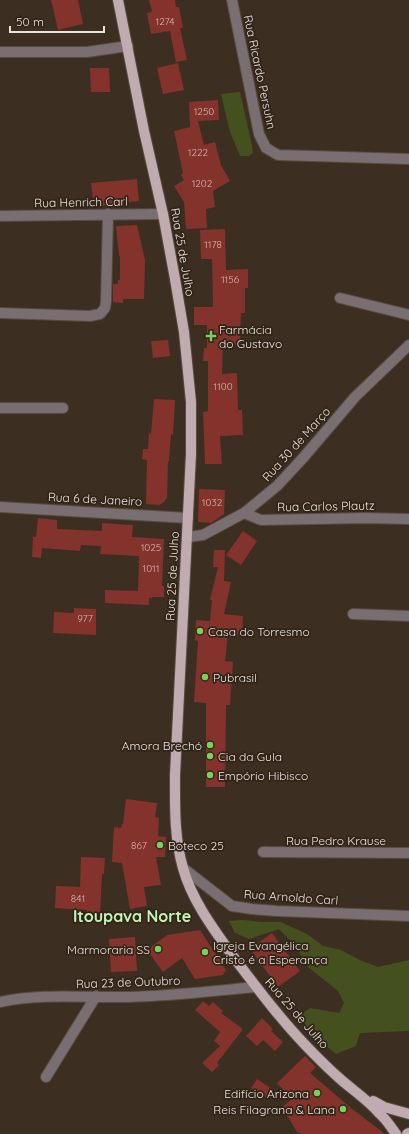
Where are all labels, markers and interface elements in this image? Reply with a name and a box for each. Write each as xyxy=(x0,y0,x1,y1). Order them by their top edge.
scale bar xyxy=(10,8,104,34)
text: 50 m xyxy=(16,14,44,29)
street label: Rua Ricardo Persuhn xyxy=(241,14,279,130)
house number: 1274 xyxy=(155,15,175,28)
house number: 1250 xyxy=(194,105,214,118)
house number: 1222 xyxy=(188,146,209,159)
house number: 1202 xyxy=(192,177,213,190)
street label: Rua Henrich Carl xyxy=(34,194,128,210)
street label: Rua 25 de Julho xyxy=(168,207,198,297)
house number: 1178 xyxy=(204,238,222,251)
house number: 1156 xyxy=(221,273,240,286)
place label: Farmácia do Gustavo xyxy=(219,322,282,351)
marker: Farmácia do Gustavo xyxy=(206,331,216,341)
house number: 1100 xyxy=(213,380,233,393)
street label: Rua 30 de Março xyxy=(259,404,333,484)
street label: Rua 6 de Janeiro xyxy=(47,489,143,509)
house number: 1032 xyxy=(202,496,223,509)
street label: Rua Carlos Plautz xyxy=(277,498,375,514)
street label: Rua 25 de Julho xyxy=(162,531,182,621)
house number: 1025 xyxy=(141,541,161,554)
house number: 1011 xyxy=(142,562,160,575)
house number: 977 xyxy=(77,612,93,625)
place label: Casa do Torresmo xyxy=(208,624,310,639)
marker: Casa do Torresmo xyxy=(195,626,205,636)
place label: Pubrasil xyxy=(213,670,257,685)
marker: Pubrasil xyxy=(200,672,210,682)
place label: Amora Brechó xyxy=(122,738,202,753)
marker: Amora Brechó xyxy=(205,740,215,750)
place label: Cia da Gula xyxy=(218,749,282,764)
marker: Cia da Gula xyxy=(205,751,215,761)
place label: Empório Hibisco xyxy=(218,768,308,783)
marker: Empório Hibisco xyxy=(205,770,215,780)
street label: Rua Pedro Krause xyxy=(286,833,386,848)
place label: Boteco 25 xyxy=(168,838,224,853)
house number: 867 xyxy=(131,839,147,852)
marker: Boteco 25 xyxy=(155,840,165,850)
street label: Rua Arnoldo Carl xyxy=(243,886,339,908)
house number: 841 xyxy=(71,892,85,905)
district label: Itoupava Norte xyxy=(73,906,191,926)
place label: Igreja Evangélica Cristo é a Esperança xyxy=(213,938,327,967)
place label: Marmoraria SS xyxy=(67,942,150,957)
marker: Marmoraria SS xyxy=(153,944,163,954)
marker: Igreja Evangélica Cristo é a Esperança xyxy=(200,947,210,957)
street label: Rua 23 de Outubro xyxy=(75,973,181,991)
street label: Rua 25 de Julho xyxy=(262,974,332,1052)
place label: Edifício Arizona xyxy=(224,1086,309,1101)
marker: Edifício Arizona xyxy=(312,1088,322,1098)
place label: Reis Filagrana & Lana xyxy=(213,1102,335,1117)
marker: Reis Filagrana & Lana xyxy=(338,1104,348,1114)

